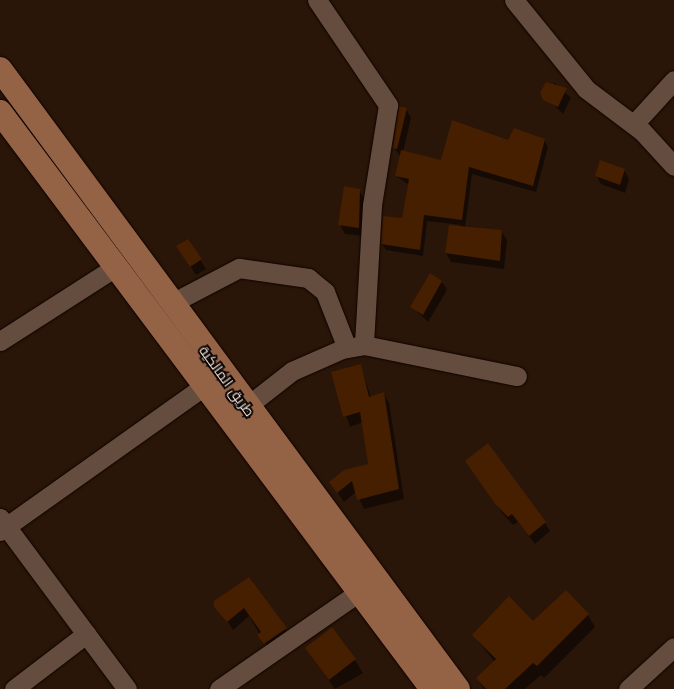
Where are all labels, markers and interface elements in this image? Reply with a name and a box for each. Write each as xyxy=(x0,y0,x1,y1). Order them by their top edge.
street label: طريق المالكية xyxy=(196,342,258,420)

